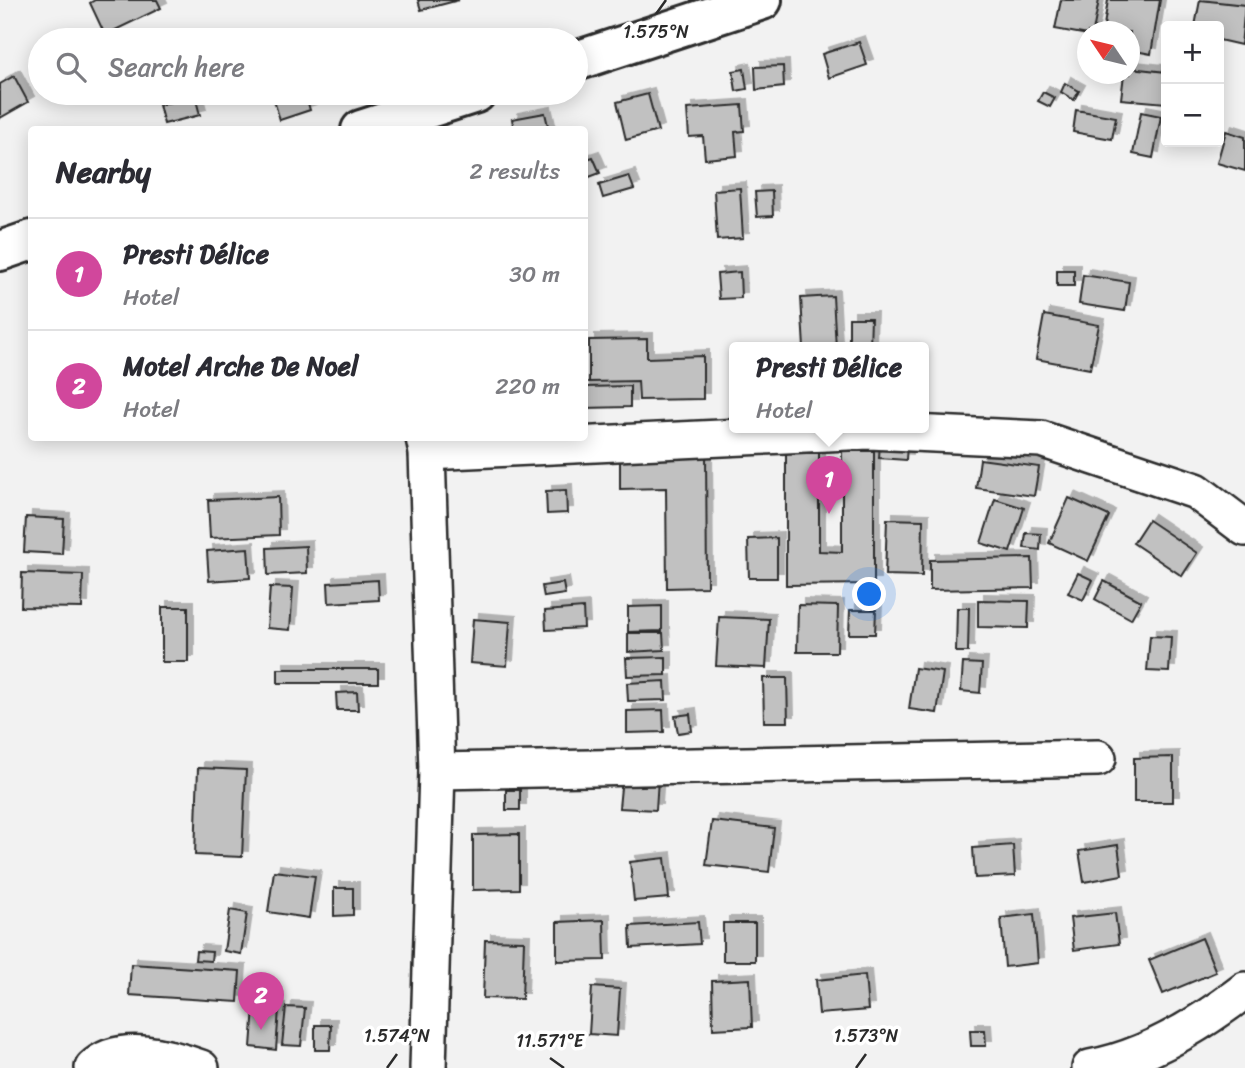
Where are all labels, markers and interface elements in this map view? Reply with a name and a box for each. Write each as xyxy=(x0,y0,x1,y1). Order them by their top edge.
text: 1.575°N xyxy=(623,16,689,48)
north arrow xyxy=(1077,21,1140,84)
map controls xyxy=(1161,21,1224,147)
button: + xyxy=(1161,21,1224,84)
search box xyxy=(28,28,588,105)
text: Search here xyxy=(108,44,245,90)
icon: search xyxy=(52,48,90,86)
button: − xyxy=(1161,84,1224,147)
text: Nearby xyxy=(56,145,151,199)
text: 2 results xyxy=(469,151,560,192)
text: Presti Délice xyxy=(123,231,269,277)
text: 1 xyxy=(74,254,84,295)
text: 30 m xyxy=(509,254,560,295)
text: Hotel xyxy=(123,277,179,318)
popup xyxy=(729,342,929,433)
text: Motel Arche De Noel xyxy=(123,343,358,389)
text: Presti Délice xyxy=(756,344,902,390)
text: 2 xyxy=(72,366,86,407)
text: 220 m xyxy=(495,366,560,407)
text: Hotel xyxy=(123,389,179,430)
text: Hotel xyxy=(756,390,812,431)
pin: 1 xyxy=(806,456,852,514)
your location xyxy=(852,577,886,611)
pin: 2 xyxy=(238,972,284,1030)
text: 1.574°N xyxy=(364,1020,430,1052)
text: 1.573°N xyxy=(834,1020,899,1052)
text: 11.571°E xyxy=(516,1025,585,1057)

